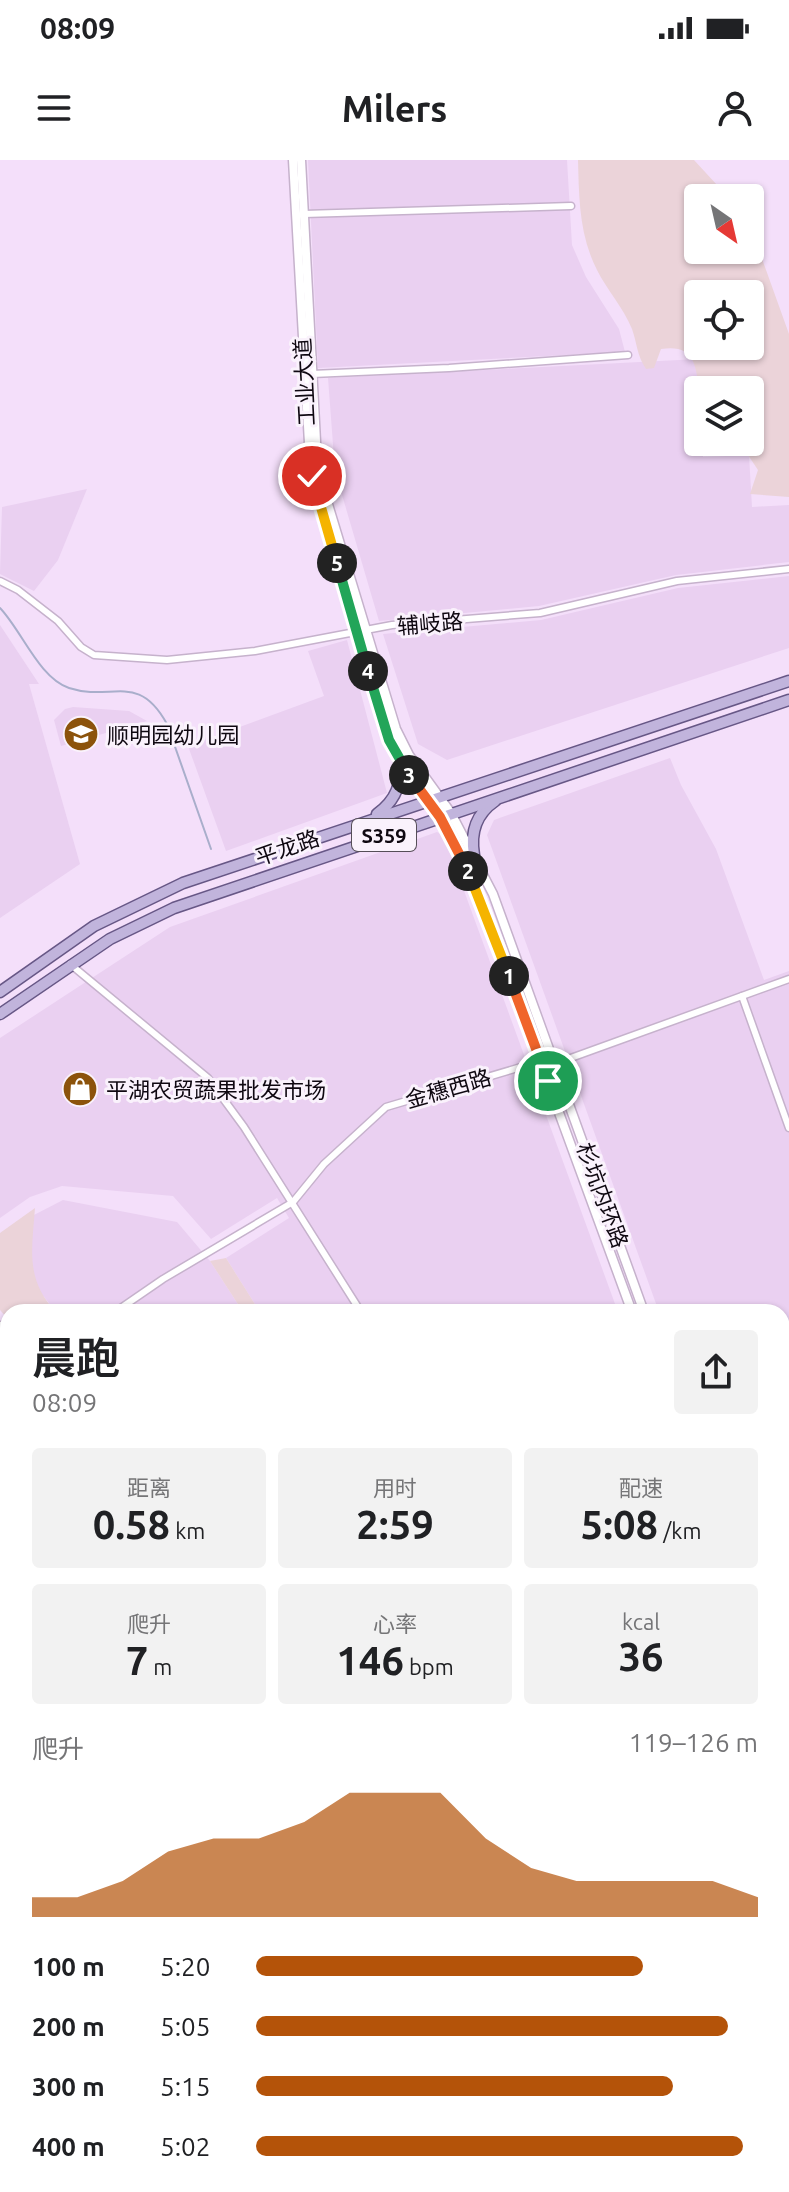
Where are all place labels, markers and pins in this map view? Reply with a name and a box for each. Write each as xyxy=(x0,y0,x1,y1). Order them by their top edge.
pin xyxy=(278,442,346,510)
pin: 5 xyxy=(317,543,357,583)
pin: 4 xyxy=(348,651,388,691)
school or university icon: 顺明园幼儿园 xyxy=(62,715,100,753)
place label: 顺明园幼儿园 xyxy=(107,722,239,747)
pin: 3 xyxy=(389,755,429,795)
pin: 2 xyxy=(448,851,488,891)
pin: 1 xyxy=(489,956,529,996)
pin xyxy=(514,1047,582,1115)
shop icon: 平湖农贸蔬果批发市场 xyxy=(61,1070,99,1108)
place label: 平湖农贸蔬果批发市场 xyxy=(106,1077,326,1102)

